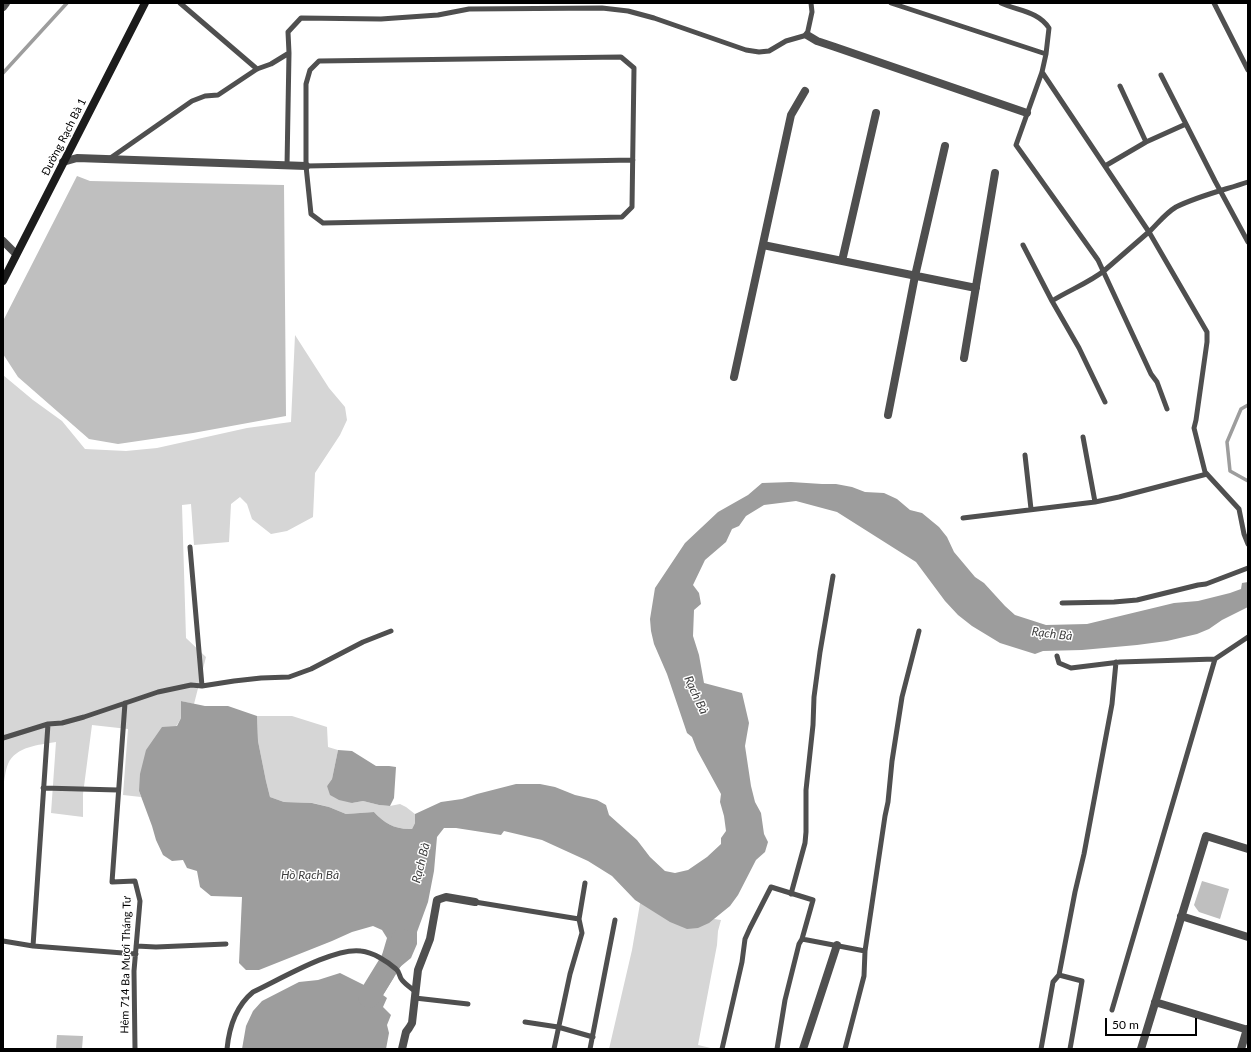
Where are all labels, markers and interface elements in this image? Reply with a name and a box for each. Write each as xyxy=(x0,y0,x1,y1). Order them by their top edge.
street label: Đường Rạch Bà 1 xyxy=(39,96,89,178)
water label: Rạch Bà xyxy=(1031,624,1073,644)
water label: Rạch Bà xyxy=(681,673,711,717)
water label: Rạch Bà xyxy=(409,841,433,885)
water label: Hồ Rạch Bà xyxy=(281,868,339,882)
street label: Hẻm 714 Ba Mươi Tháng Tư xyxy=(118,896,134,1034)
scale bar xyxy=(1107,1010,1199,1036)
text: 50 m xyxy=(1112,1017,1139,1032)

